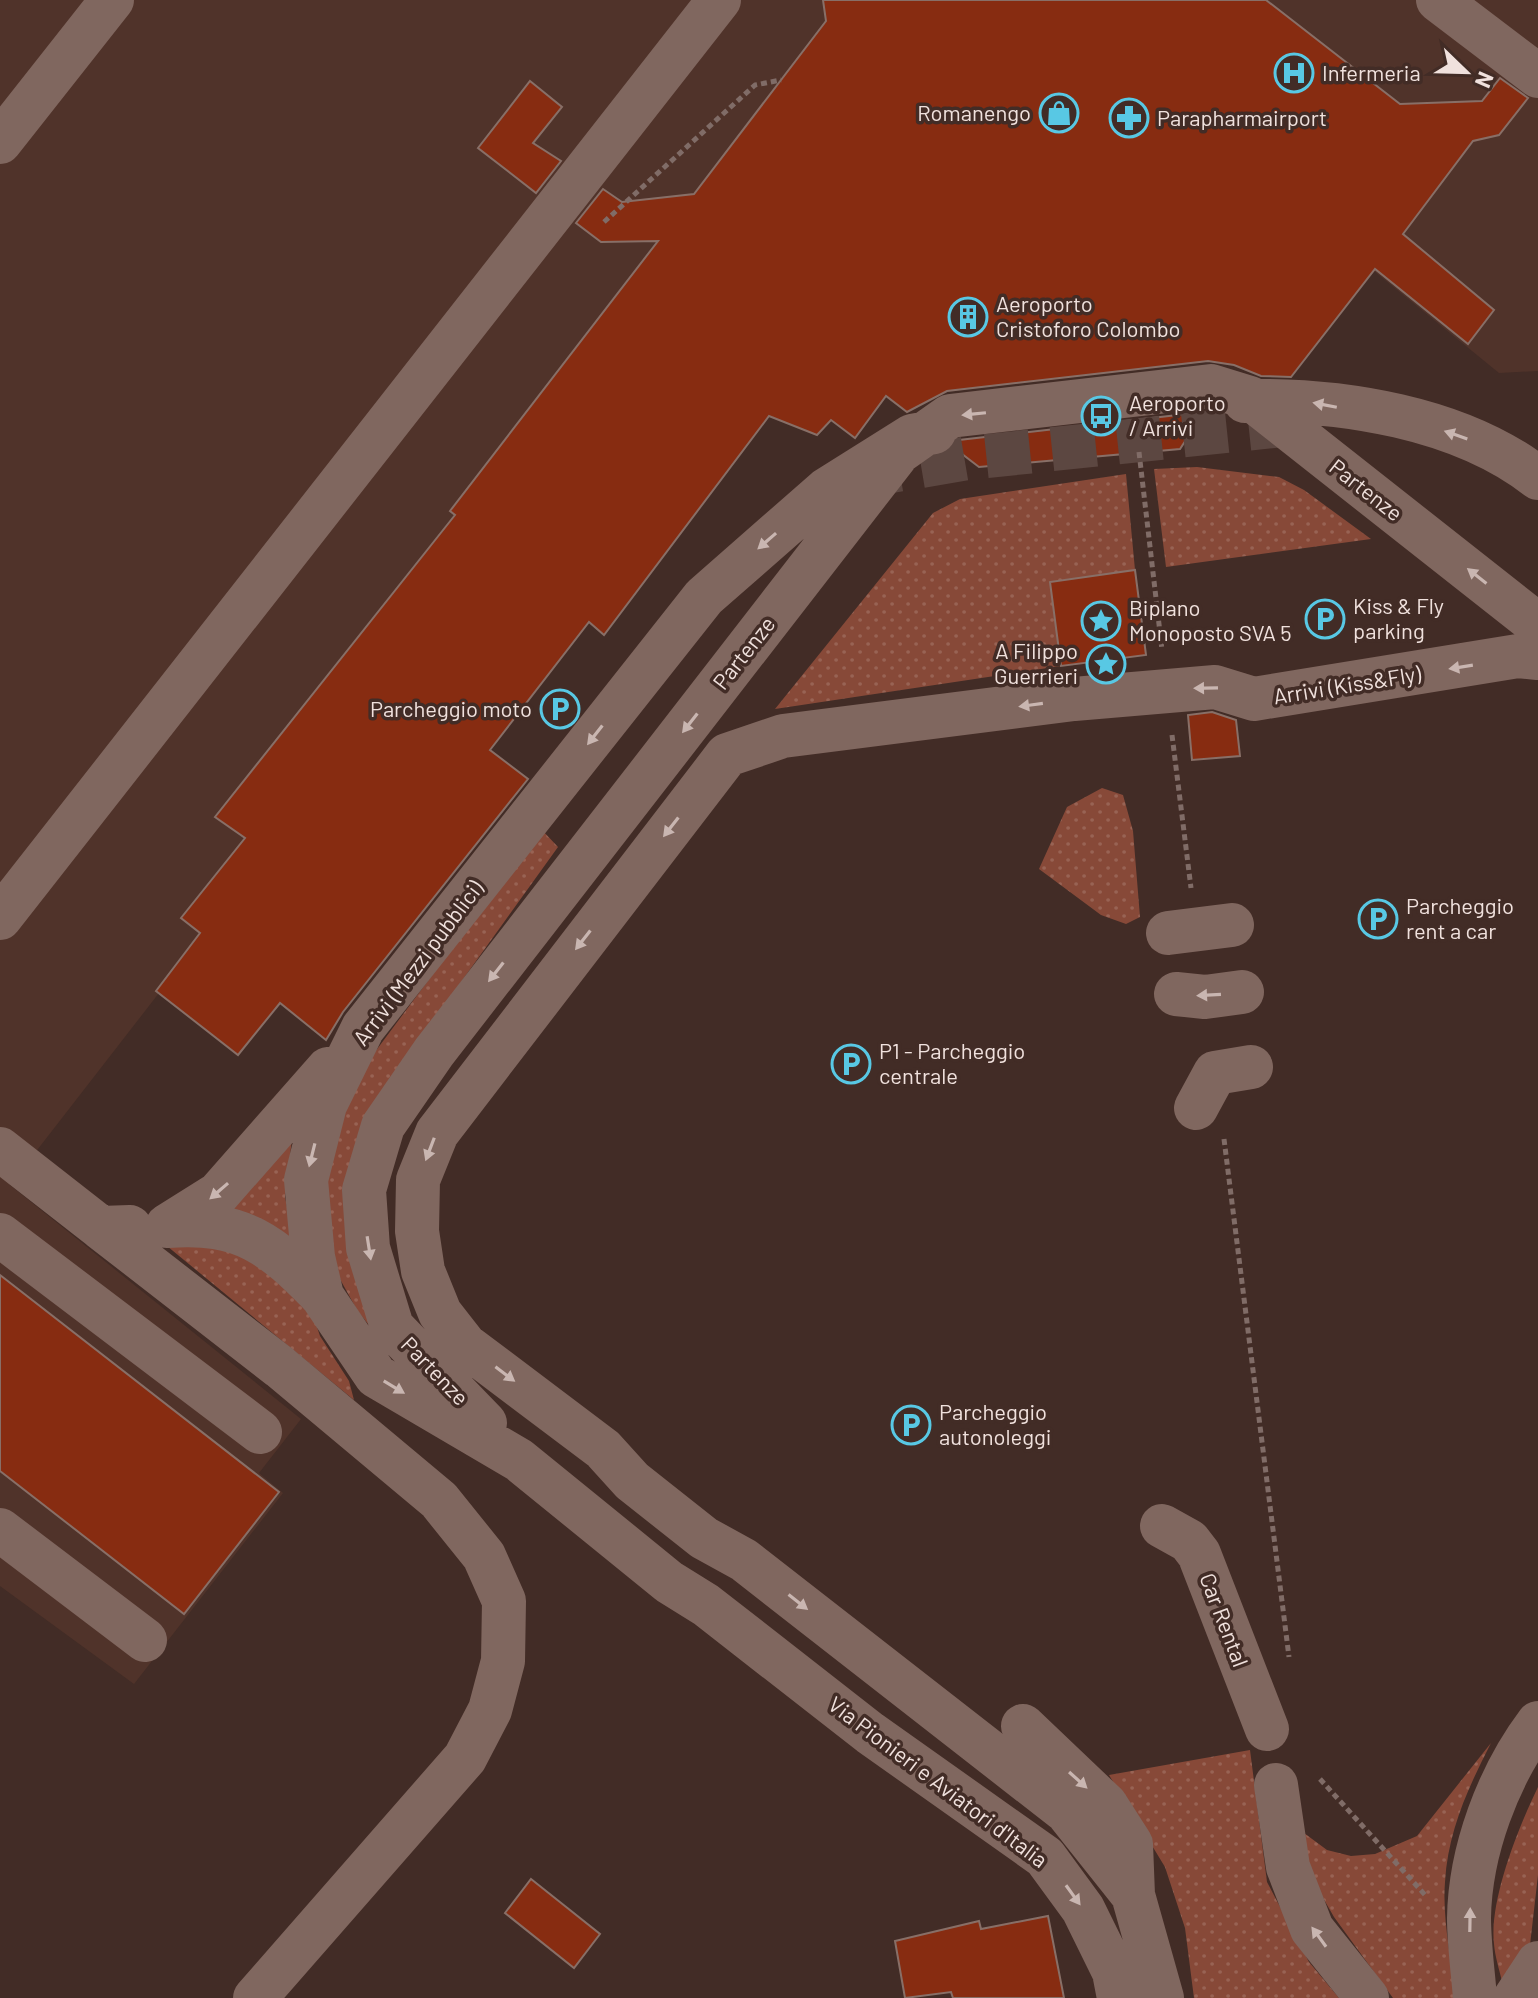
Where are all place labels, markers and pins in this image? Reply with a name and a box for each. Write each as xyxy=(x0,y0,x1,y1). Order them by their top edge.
hospital icon: Infermeria xyxy=(1273,52,1315,94)
place label: Infermeria xyxy=(1322,59,1421,85)
shop icon: Romanengo xyxy=(1038,92,1080,134)
pharmacy icon: Parapharmairport xyxy=(1108,97,1150,139)
place label: Romanengo xyxy=(917,99,1031,125)
place label: Parapharmairport xyxy=(1157,104,1327,130)
place label: Aeroporto Cristoforo Colombo xyxy=(996,290,1181,341)
building icon: Aeroporto Cristoforo Colombo xyxy=(947,296,989,338)
place label: Aeroporto / Arrivi xyxy=(1129,389,1226,440)
bus stop icon: Aeroporto / Arrivi xyxy=(1080,395,1122,437)
place label: Kiss & Fly parking xyxy=(1353,592,1444,643)
place label: Biplano Monoposto SVA 5 xyxy=(1129,594,1292,645)
parking icon: Kiss & Fly parking xyxy=(1304,598,1346,640)
place icon: Biplano Monoposto SVA 5 xyxy=(1080,600,1122,642)
place label: A Filippo Guerrieri xyxy=(994,637,1078,688)
place icon: A Filippo Guerrieri xyxy=(1085,643,1127,685)
parking icon: Parcheggio moto xyxy=(539,688,581,730)
place label: Parcheggio moto xyxy=(370,695,532,721)
place label: Parcheggio rent a car xyxy=(1406,892,1514,943)
parking icon: Parcheggio rent a car xyxy=(1357,898,1399,940)
place label: P1 - Parcheggio centrale xyxy=(879,1037,1025,1088)
parking icon: P1 - Parcheggio centrale xyxy=(830,1043,872,1085)
place label: Parcheggio autonoleggi xyxy=(939,1398,1051,1449)
parking icon: Parcheggio autonoleggi xyxy=(890,1404,932,1446)

